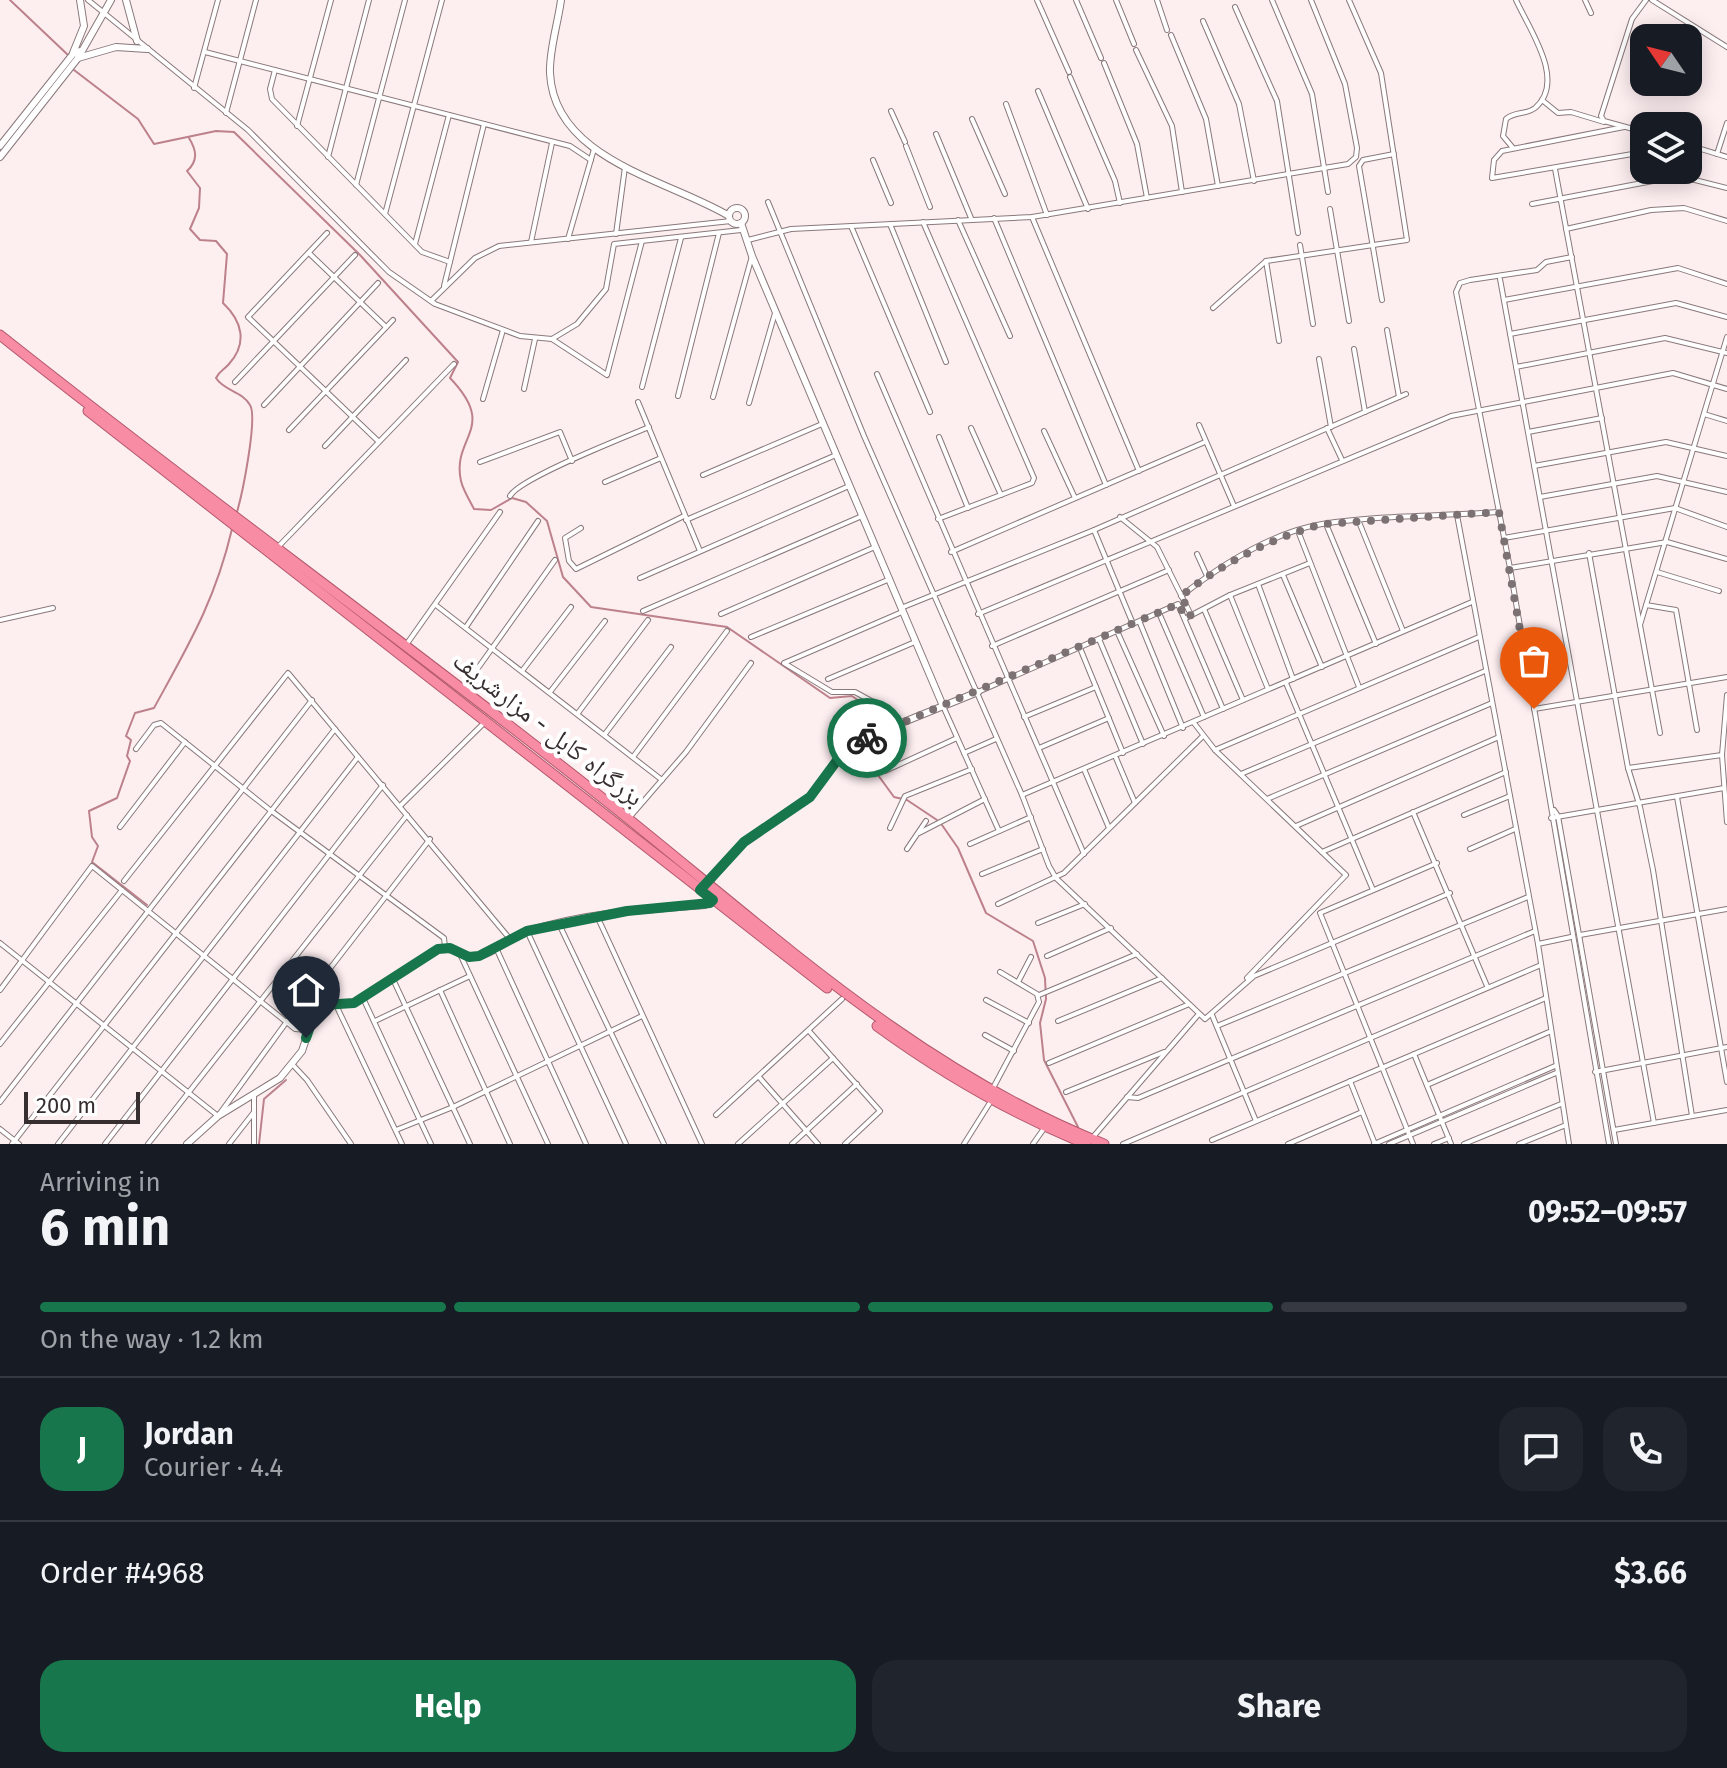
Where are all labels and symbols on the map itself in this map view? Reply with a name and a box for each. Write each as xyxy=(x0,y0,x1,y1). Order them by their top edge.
north arrow xyxy=(1630,24,1702,96)
pin xyxy=(1500,627,1568,709)
street label: بزرگراه کابل - مزارشریف xyxy=(447,645,649,813)
courier xyxy=(827,698,907,778)
pin xyxy=(272,956,340,1038)
scale bar xyxy=(24,1088,140,1124)

